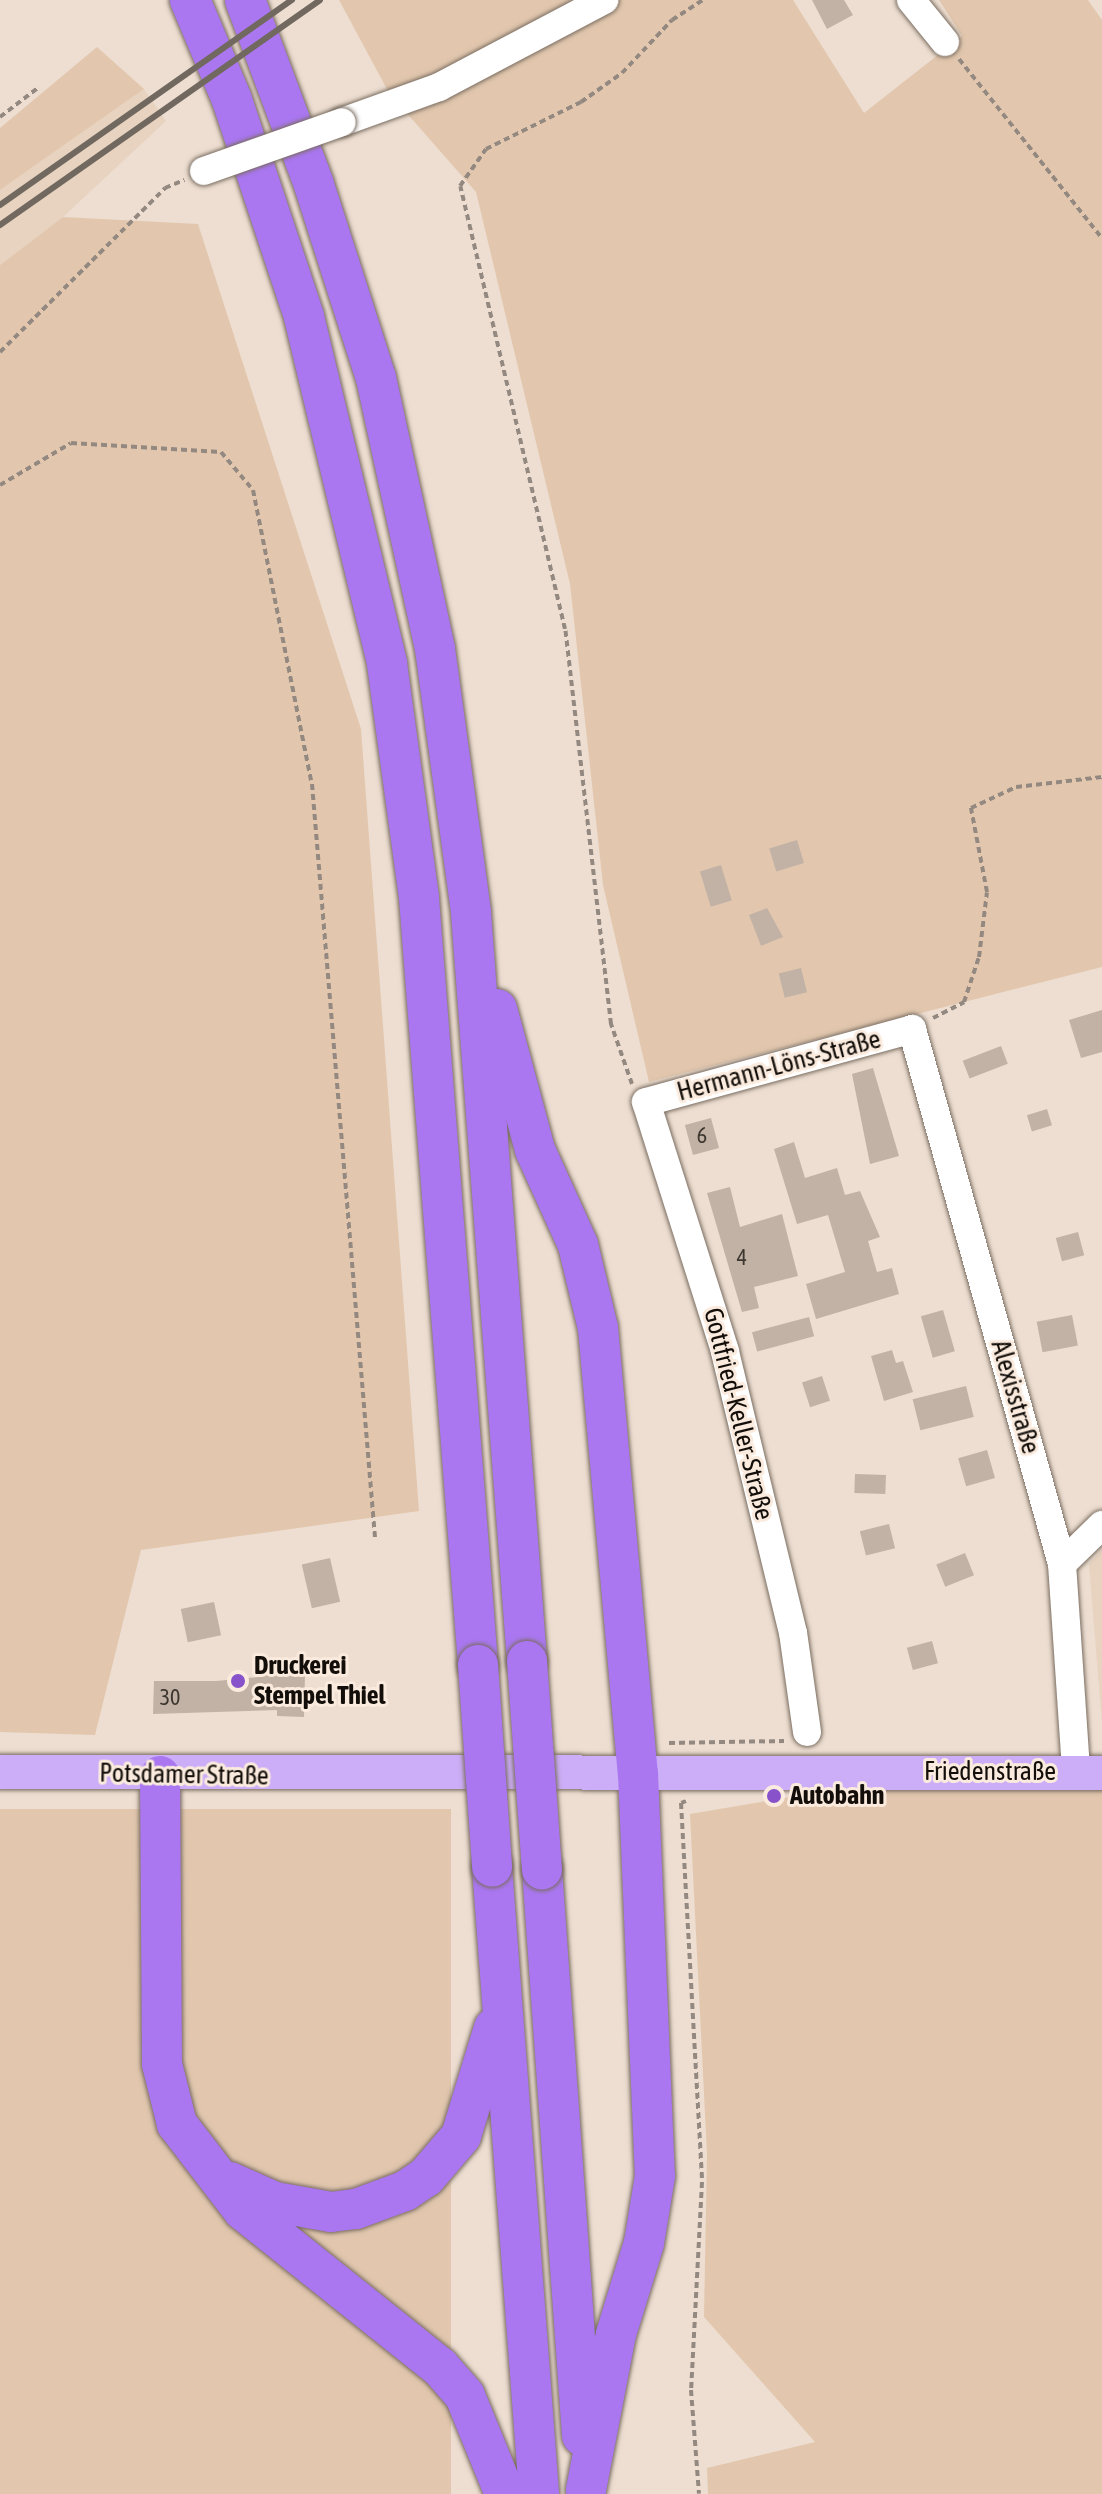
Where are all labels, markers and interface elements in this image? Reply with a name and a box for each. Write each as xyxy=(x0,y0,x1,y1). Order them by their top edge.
street label: Hermann-Löns-Straße xyxy=(674,1024,884,1108)
house number: 6 xyxy=(697,1123,707,1149)
house number: 4 xyxy=(737,1245,747,1271)
street label: Gottfried-Keller-Straße xyxy=(697,1305,779,1523)
street label: Alexisstraße xyxy=(984,1337,1046,1457)
place label: Druckerei Stempel Thiel xyxy=(254,1650,385,1712)
marker: Druckerei Stempel Thiel xyxy=(229,1672,247,1690)
house number: 30 xyxy=(160,1685,180,1711)
street label: Friedenstraße xyxy=(924,1756,1056,1788)
street label: Potsdamer Straße xyxy=(99,1758,269,1792)
place label: Autobahn xyxy=(790,1780,884,1812)
marker: Autobahn xyxy=(765,1787,783,1805)

